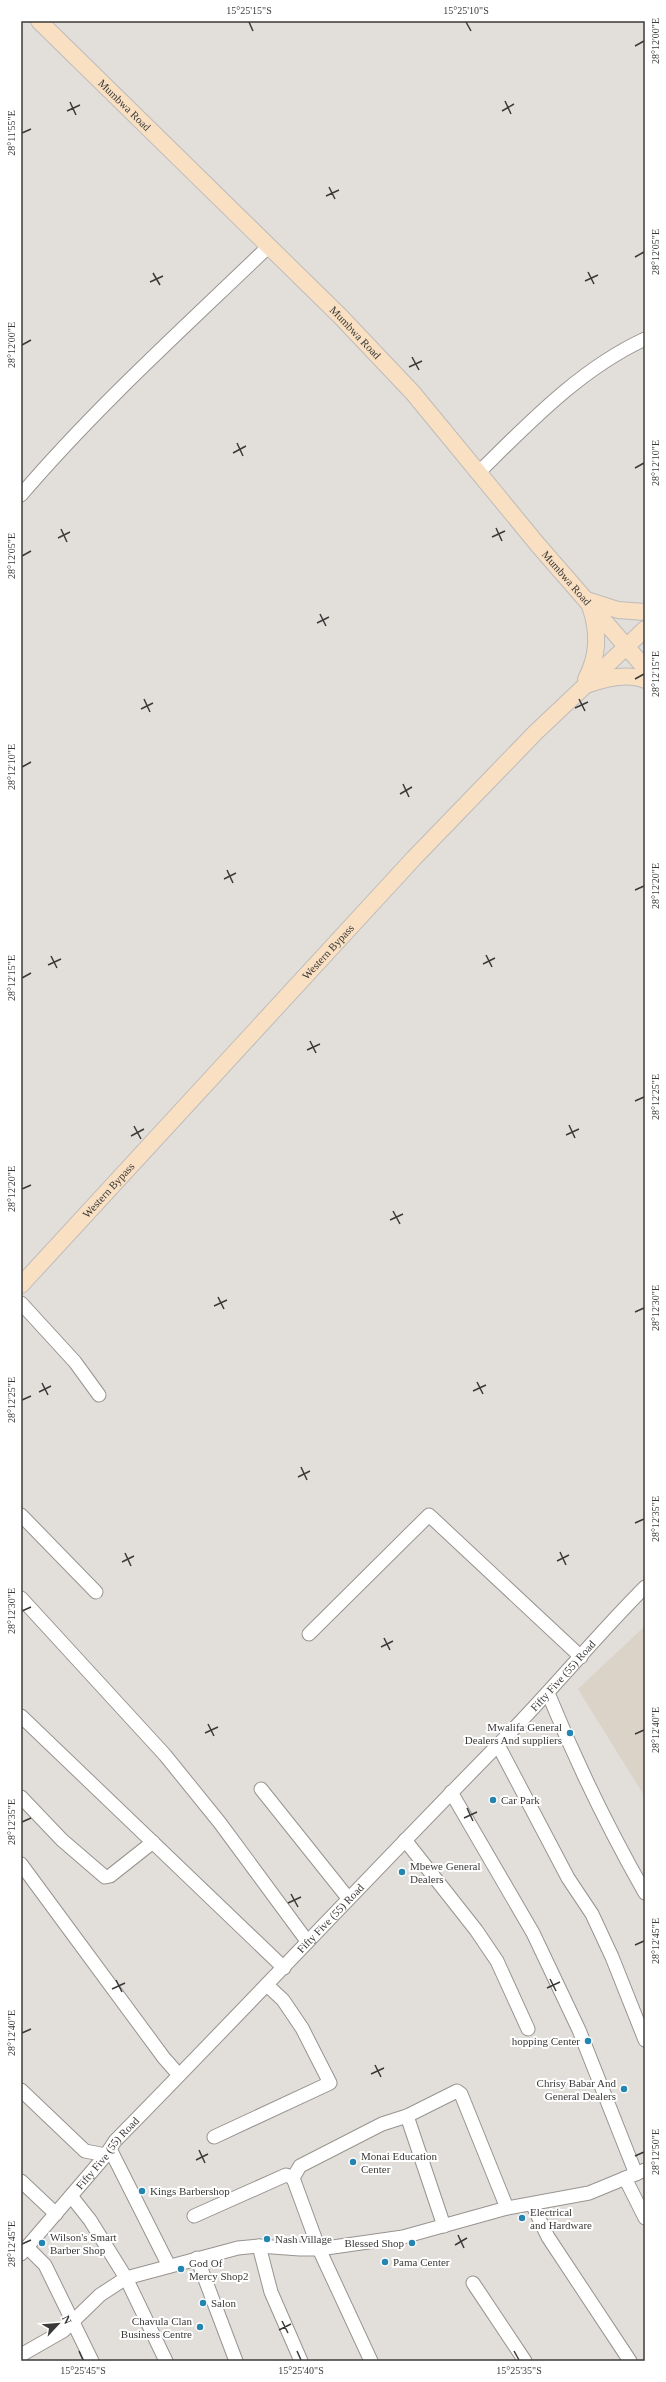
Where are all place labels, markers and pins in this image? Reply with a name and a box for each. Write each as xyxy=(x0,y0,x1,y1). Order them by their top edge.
place label: Mwalifa General Dealers And suppliers xyxy=(465,1721,562,1746)
marker: Mwalifa General Dealers And suppliers xyxy=(565,1728,575,1738)
place label: Car Park xyxy=(501,1794,540,1806)
marker: Car Park xyxy=(488,1795,498,1805)
place label: Mbewe General Dealers xyxy=(410,1860,481,1885)
marker: Mbewe General Dealers xyxy=(397,1867,407,1877)
place label: hopping Center xyxy=(512,2035,580,2047)
marker: hopping Center xyxy=(583,2036,593,2046)
place label: Chrisy Babar And General Dealers xyxy=(537,2077,616,2102)
marker: Chrisy Babar And General Dealers xyxy=(619,2084,629,2094)
place label: Monai Education Center xyxy=(361,2150,438,2175)
marker: Monai Education Center xyxy=(348,2157,358,2167)
place label: Kings Barbershop xyxy=(150,2185,230,2197)
marker: Kings Barbershop xyxy=(137,2186,147,2196)
place label: Electrical and Hardware xyxy=(530,2206,592,2231)
marker: Electrical and Hardware xyxy=(517,2213,527,2223)
place label: Wilson's Smart Barber Shop xyxy=(50,2231,117,2256)
place label: Nash Village xyxy=(275,2233,332,2245)
marker: Nash Village xyxy=(262,2234,272,2244)
place label: Blessed Shop xyxy=(344,2237,404,2249)
marker: Wilson's Smart Barber Shop xyxy=(37,2238,47,2248)
marker: Blessed Shop xyxy=(407,2238,417,2248)
place label: Pama Center xyxy=(393,2256,450,2268)
place label: God Of Mercy Shop2 xyxy=(189,2257,249,2282)
marker: Pama Center xyxy=(380,2257,390,2267)
marker: God Of Mercy Shop2 xyxy=(176,2264,186,2274)
place label: Salon xyxy=(211,2297,237,2309)
marker: Salon xyxy=(198,2298,208,2308)
place label: Chavula Clan Business Centre xyxy=(121,2315,192,2340)
marker: Chavula Clan Business Centre xyxy=(195,2322,205,2332)

